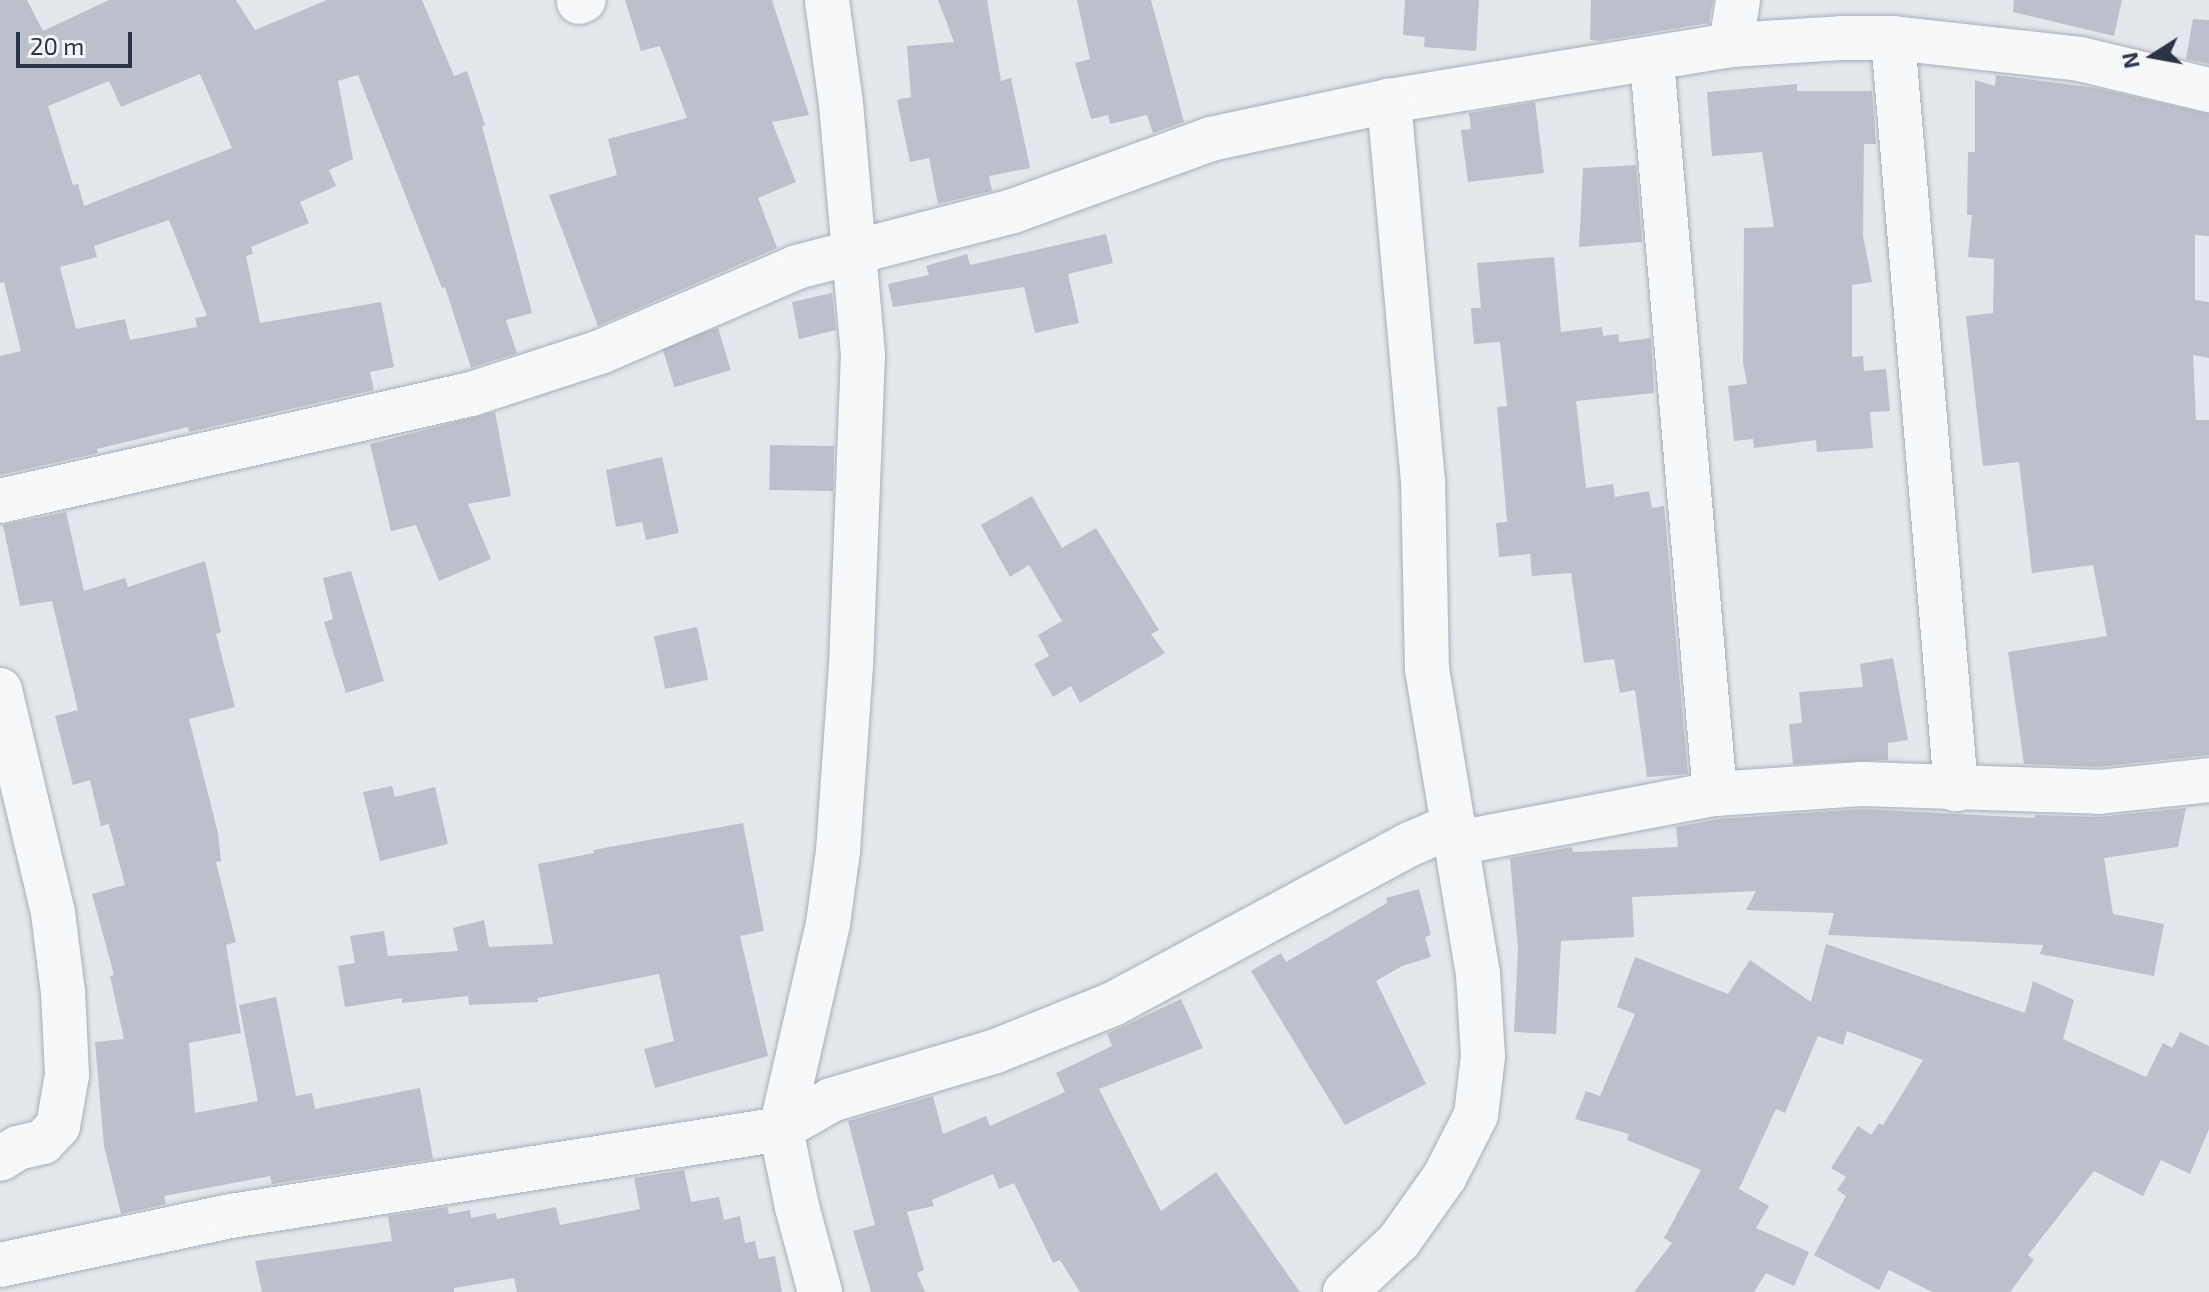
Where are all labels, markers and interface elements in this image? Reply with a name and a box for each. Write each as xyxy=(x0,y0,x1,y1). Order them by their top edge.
scale bar xyxy=(20,16,136,66)
north arrow xyxy=(2113,16,2193,96)
text: 20 m xyxy=(30,31,84,60)
text: N xyxy=(2115,50,2144,71)

